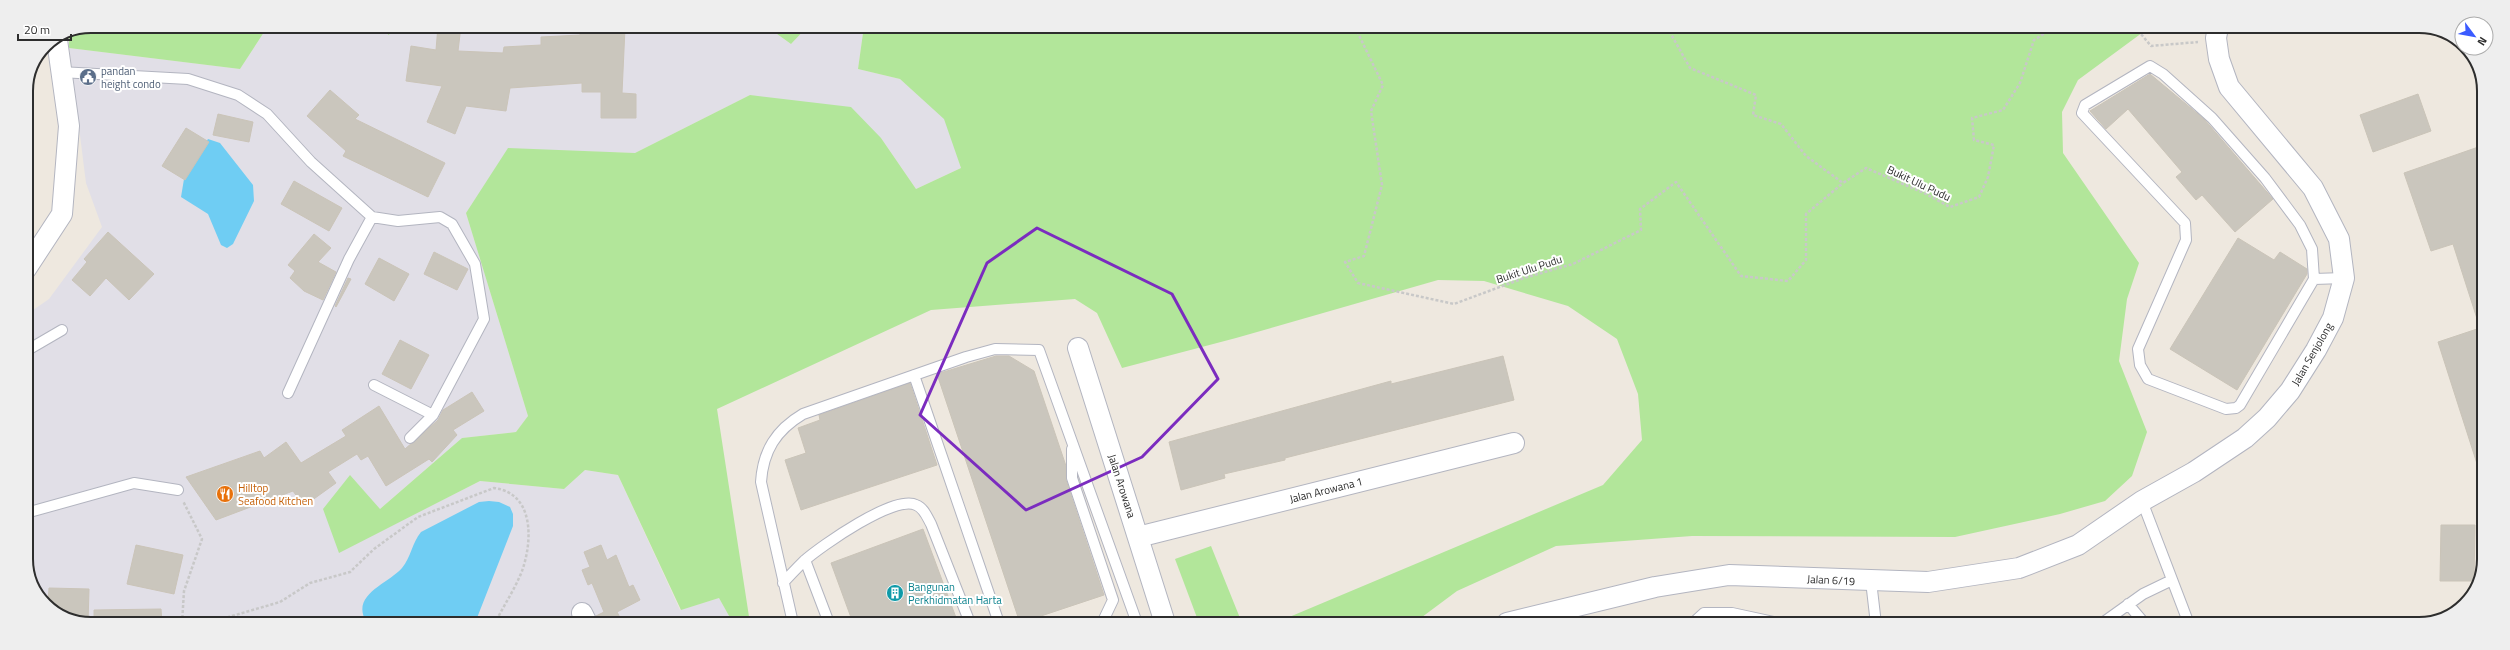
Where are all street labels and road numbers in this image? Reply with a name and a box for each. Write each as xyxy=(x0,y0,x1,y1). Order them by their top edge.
street label: Bukit Ulu Pudu xyxy=(1885,161,1954,205)
street label: Bukit Ulu Pudu xyxy=(1494,251,1564,287)
street label: Jalan Senjolong xyxy=(2287,319,2337,389)
street label: Jalan Arowana xyxy=(1104,452,1140,520)
street label: Jalan Arowana 1 xyxy=(1288,473,1364,507)
street label: Jalan 6/19 xyxy=(1807,571,1855,589)

